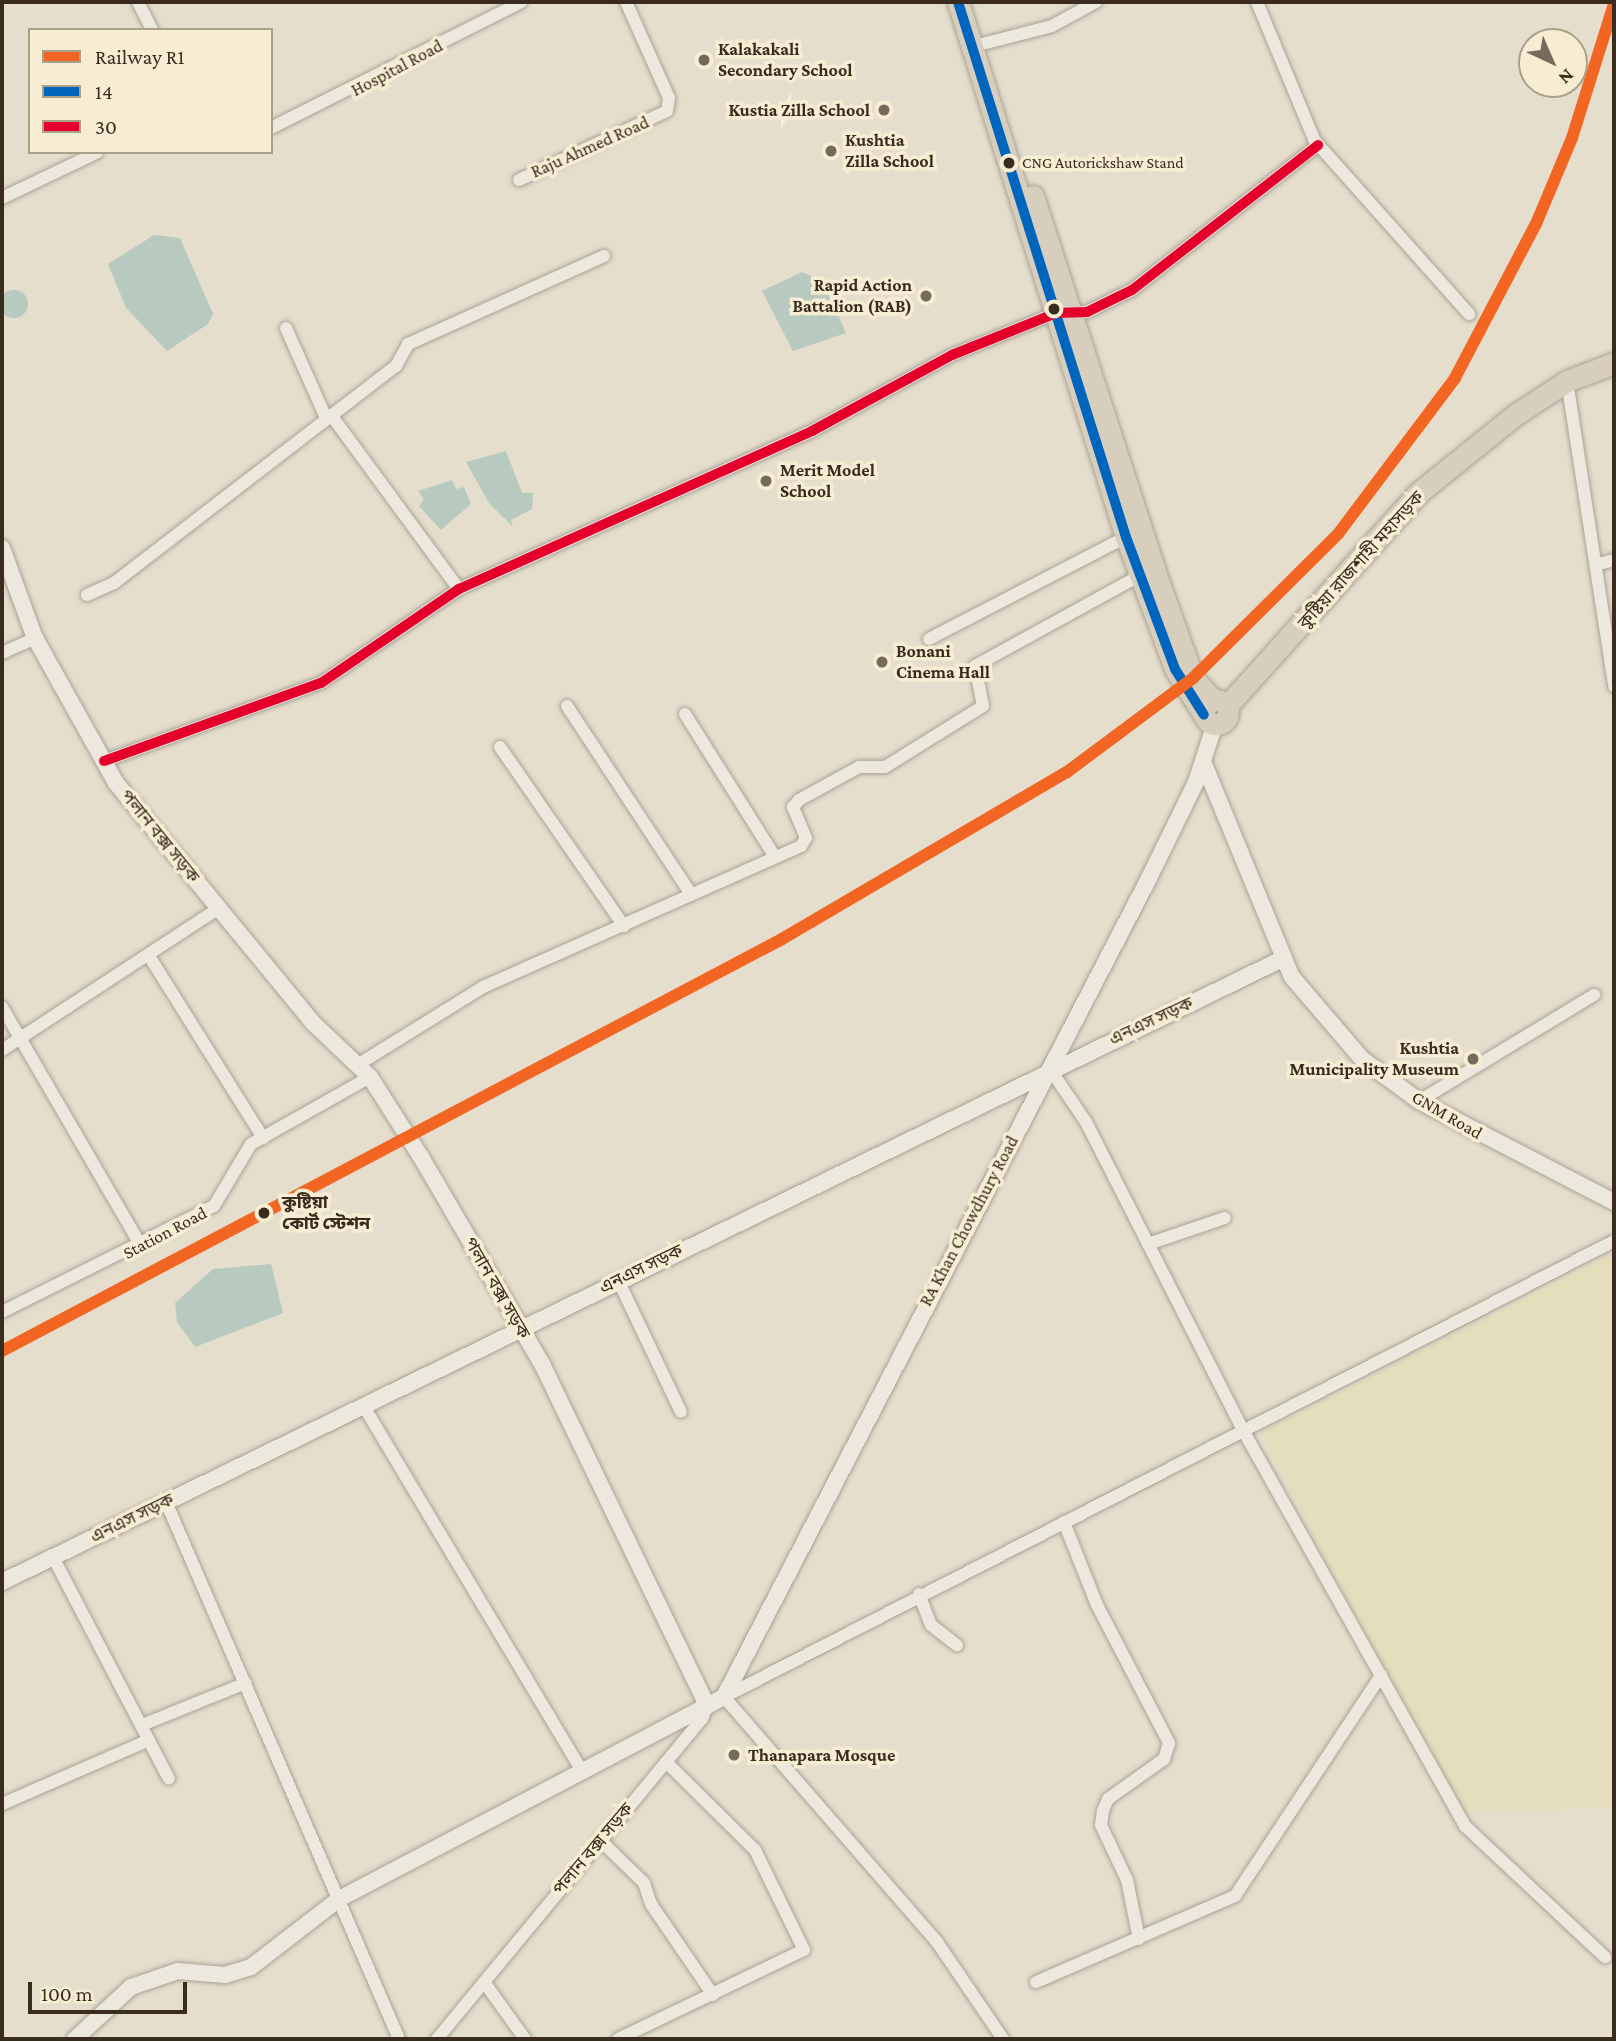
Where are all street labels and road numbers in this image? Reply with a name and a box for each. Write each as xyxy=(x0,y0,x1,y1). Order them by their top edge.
street label: Hospital Road xyxy=(347,35,447,101)
street label: Raju Ahmed Road xyxy=(528,111,652,183)
street label: কুষ্টিয়া রাজশাহী মহাসড়ক xyxy=(1293,487,1429,633)
street label: পলান বক্স সড়ক xyxy=(116,785,204,887)
street label: এনএস সড়ক xyxy=(1106,992,1196,1050)
street label: GNM Road xyxy=(1408,1086,1486,1144)
street label: RA Khan Chowdhury Road xyxy=(915,1132,1023,1310)
street label: Station Road xyxy=(119,1202,211,1264)
street label: পলান বক্স সড়ক xyxy=(459,1233,535,1343)
street label: এনএস সড়ক xyxy=(596,1240,686,1298)
street label: এনএস সড়ক xyxy=(87,1489,177,1547)
street label: পলান বক্স সড়ক xyxy=(548,1798,638,1900)

